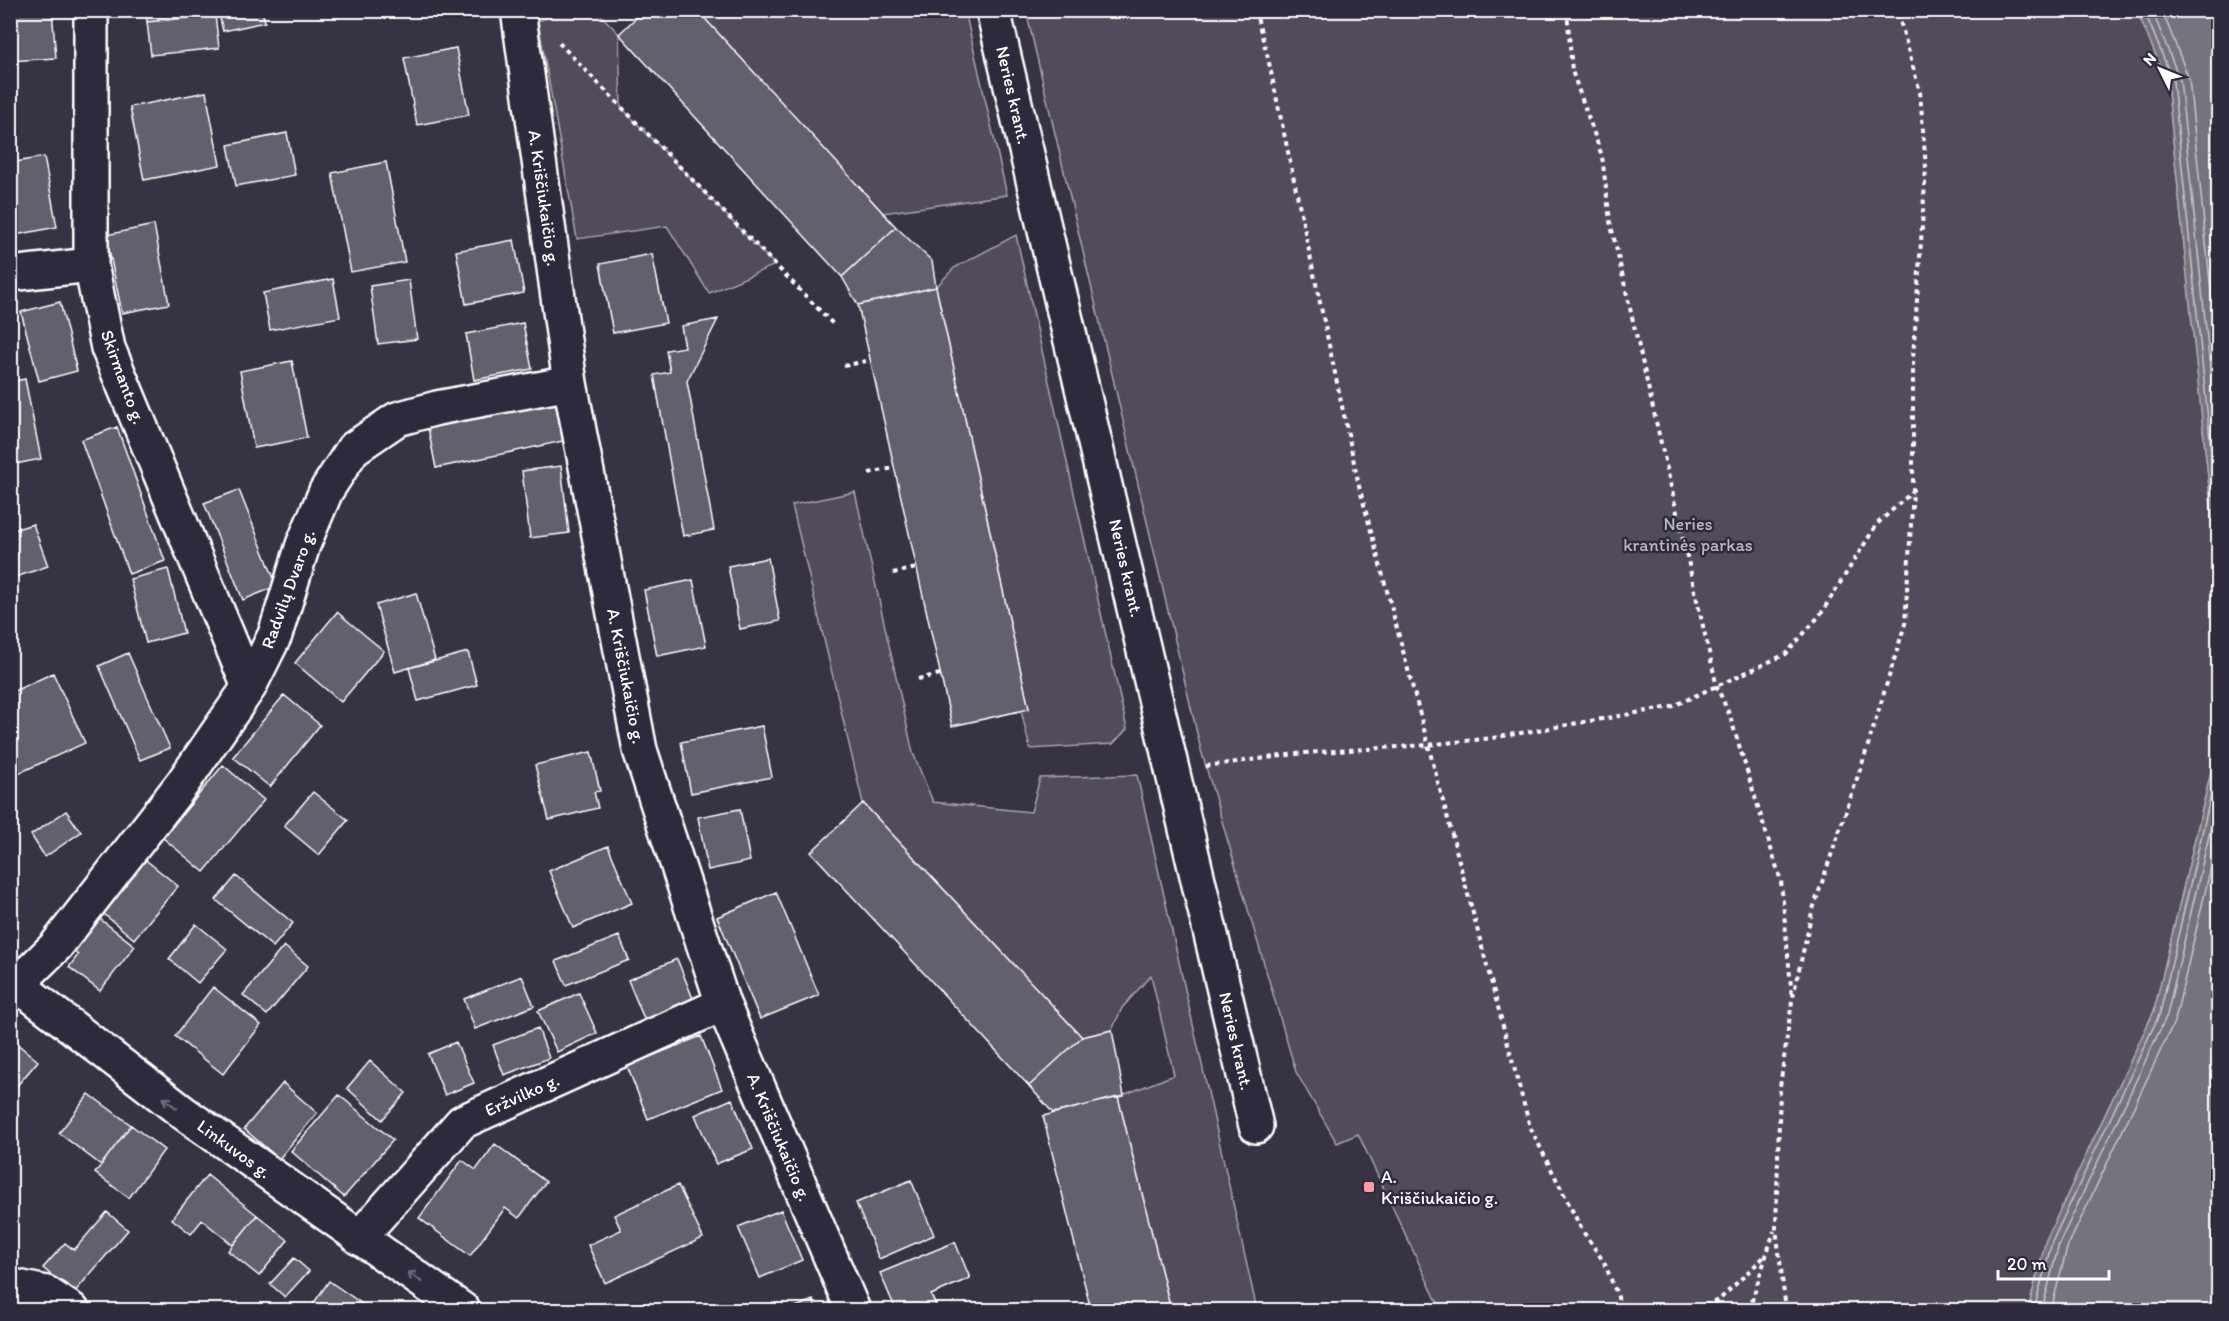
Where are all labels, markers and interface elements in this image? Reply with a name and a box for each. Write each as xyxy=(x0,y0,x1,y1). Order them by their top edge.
north arrow xyxy=(2130,39,2190,99)
street label: Neries krant. xyxy=(991,44,1035,146)
text: N xyxy=(2139,49,2160,70)
street label: A. Kriščiukaičio g. xyxy=(524,129,564,267)
street label: Skirmanto g. xyxy=(96,327,150,427)
park label: Neries krantinės parkas xyxy=(1623,513,1753,556)
street label: Neries krant. xyxy=(1104,517,1148,619)
street label: Radvilų Dvaro g. xyxy=(256,526,320,652)
street label: A. Kriščiukaičio g. xyxy=(602,607,650,745)
street label: Neries krant. xyxy=(1214,990,1258,1092)
street label: Eržvilko g. xyxy=(481,1069,563,1121)
street label: A. Kriščiukaičio g. xyxy=(742,1070,816,1204)
one-way arrow xyxy=(163,1096,179,1109)
street label: Linkuvos g. xyxy=(193,1115,275,1183)
place label: A. Kriščiukaičio g. xyxy=(1381,1166,1498,1209)
marker: A. Kriščiukaičio g. xyxy=(1362,1180,1376,1194)
scale bar xyxy=(1998,1243,2109,1281)
text: 20 m xyxy=(2007,1253,2047,1275)
one-way arrow xyxy=(407,1271,423,1283)

